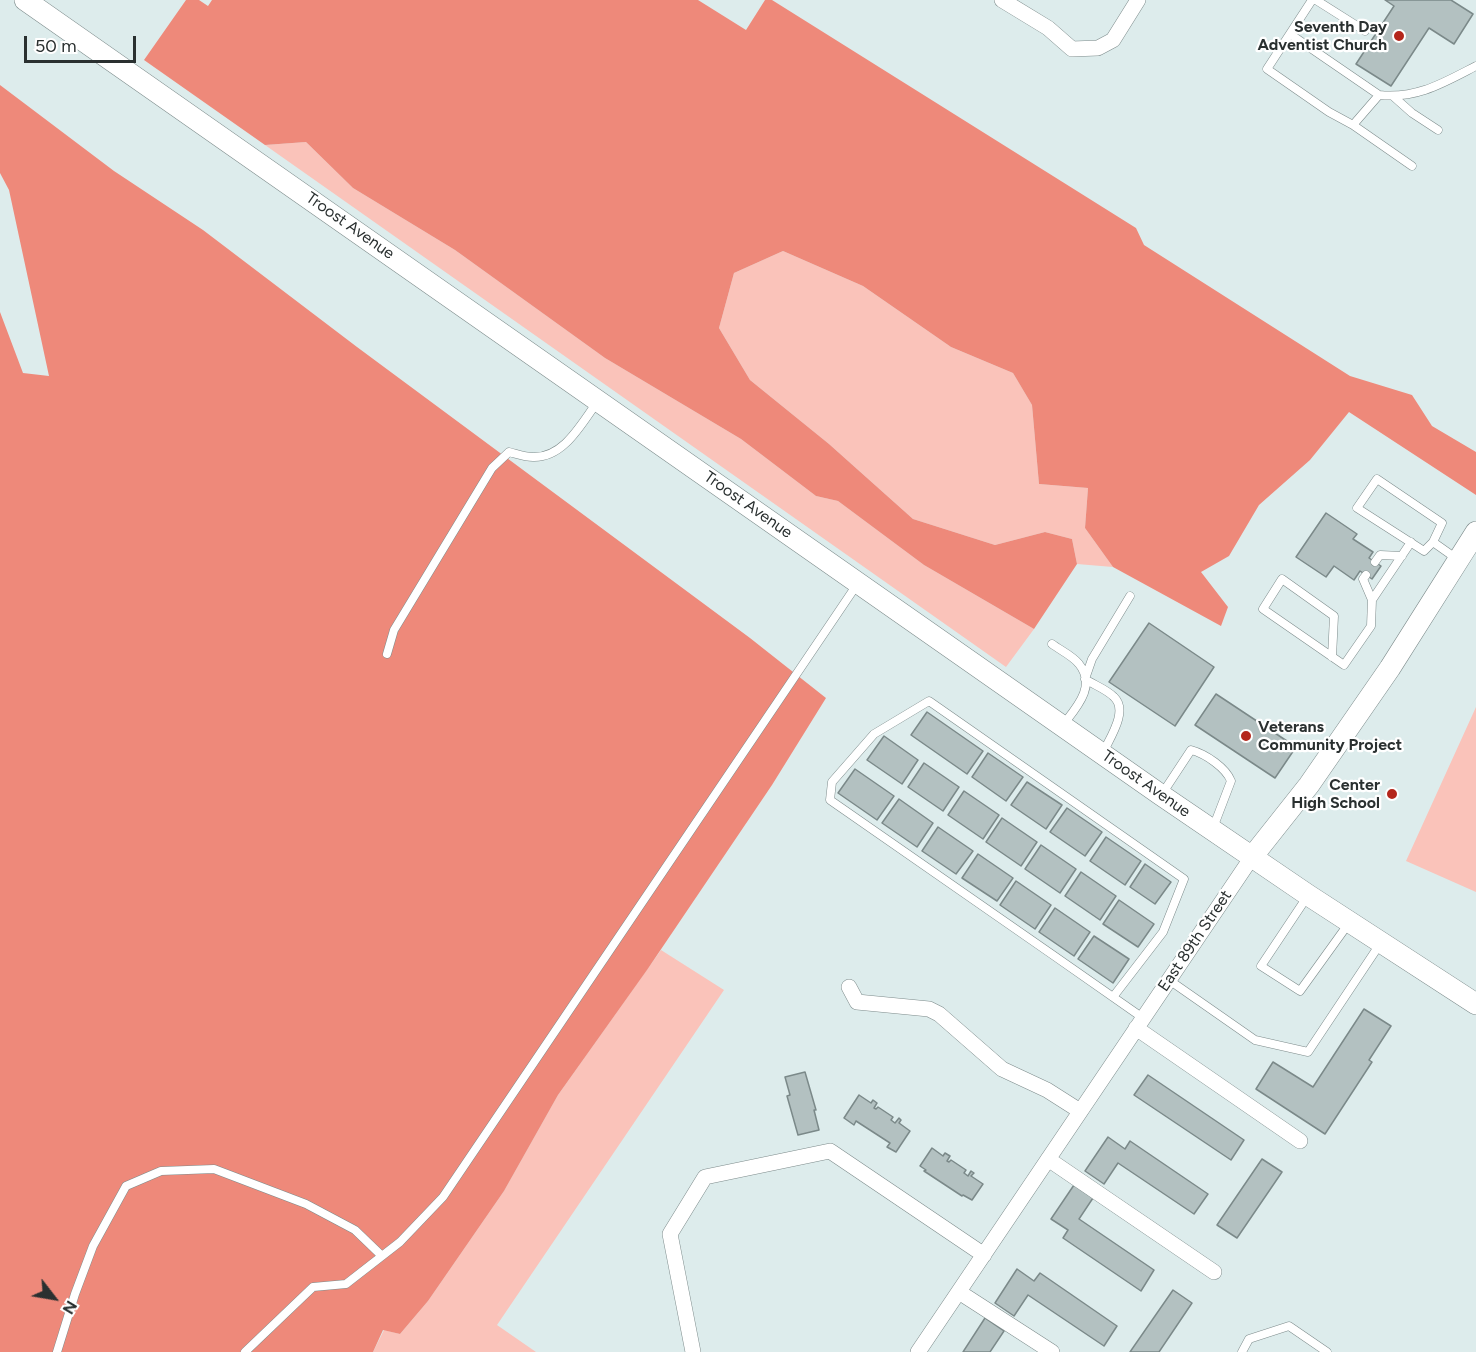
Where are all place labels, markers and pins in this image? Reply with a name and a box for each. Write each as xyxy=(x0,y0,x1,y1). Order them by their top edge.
place label: Seventh Day Adventist Church xyxy=(1258,17,1387,55)
marker: Seventh Day Adventist Church xyxy=(1392,29,1406,43)
place label: Veterans Community Project xyxy=(1258,717,1402,755)
marker: Veterans Community Project xyxy=(1239,729,1253,743)
place label: Center High School xyxy=(1291,775,1380,813)
marker: Center High School xyxy=(1385,787,1399,801)

